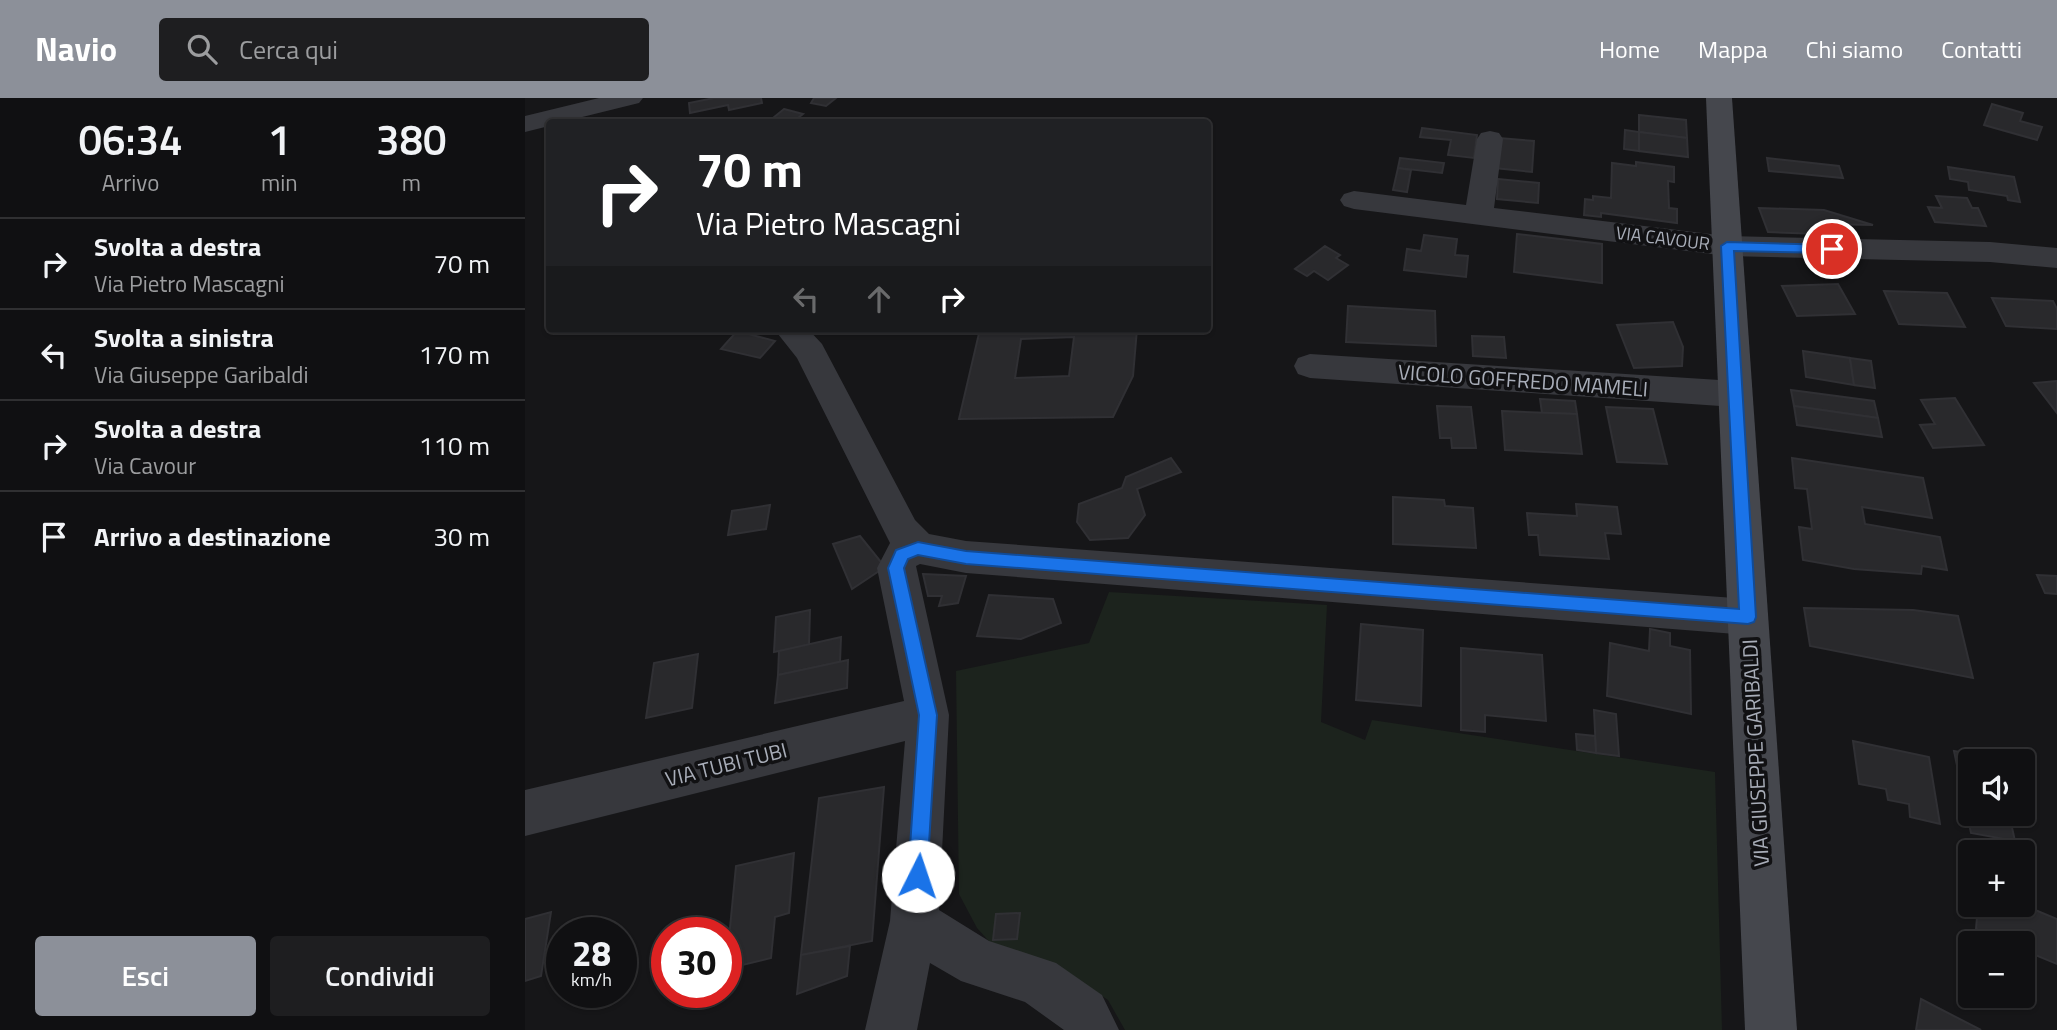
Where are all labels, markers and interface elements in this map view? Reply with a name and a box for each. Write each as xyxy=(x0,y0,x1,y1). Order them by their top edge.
search box xyxy=(159,18,649,81)
text: Navio xyxy=(35,24,117,74)
icon: search xyxy=(183,30,221,68)
text: Cerca qui xyxy=(239,30,338,69)
text: Home xyxy=(1599,31,1660,67)
text: Mappa xyxy=(1698,31,1767,67)
text: Chi siamo xyxy=(1805,31,1903,67)
text: Contatti xyxy=(1941,31,2022,67)
text: 06:34 xyxy=(78,107,183,171)
text: 1 xyxy=(268,107,291,171)
text: 380 xyxy=(376,107,447,171)
text: 70 m xyxy=(696,131,803,206)
icon: right xyxy=(581,147,672,238)
text: Arrivo xyxy=(102,165,159,200)
text: min xyxy=(261,165,298,200)
text: m xyxy=(402,165,421,200)
text: Via Pietro Mascagni xyxy=(696,199,961,247)
street label: VIA CAVOUR xyxy=(1614,219,1712,257)
pin xyxy=(1802,219,1862,279)
text: Svolta a destra xyxy=(94,227,261,266)
icon: arrive xyxy=(1813,230,1851,268)
text: 70 m xyxy=(433,244,490,283)
icon: right xyxy=(35,245,73,283)
text: Via Pietro Mascagni xyxy=(94,266,285,301)
icon: left xyxy=(787,280,825,318)
icon: ahead xyxy=(860,280,898,318)
icon: right xyxy=(933,280,971,318)
text: Svolta a sinistra xyxy=(94,318,274,357)
text: 170 m xyxy=(419,335,490,374)
icon: left xyxy=(35,336,73,374)
street label: VICOLO GOFFREDO MAMELI xyxy=(1397,355,1649,405)
text: Via Giuseppe Garibaldi xyxy=(94,357,308,392)
text: Svolta a destra xyxy=(94,409,261,448)
text: 110 m xyxy=(419,426,490,465)
icon: right xyxy=(35,427,73,465)
text: Via Cavour xyxy=(94,448,196,483)
text: Arrivo a destinazione xyxy=(94,517,331,556)
text: 30 m xyxy=(433,517,490,556)
icon: arrive xyxy=(35,518,73,556)
street label: VIA GIUSEPPE GARIBALDI xyxy=(1733,638,1777,868)
street label: VIA TUBI TUBI xyxy=(662,733,790,795)
map controls xyxy=(1958,749,2035,1008)
button: sound xyxy=(1958,749,2035,826)
position arrow xyxy=(881,839,955,913)
button: + xyxy=(1958,840,2035,917)
speed limit sign: 30 xyxy=(651,917,742,1008)
text: 28 xyxy=(572,926,611,980)
button: − xyxy=(1958,931,2035,1008)
button: Esci xyxy=(35,936,256,1016)
button: Condividi xyxy=(270,936,490,1016)
text: km/h xyxy=(571,966,612,993)

